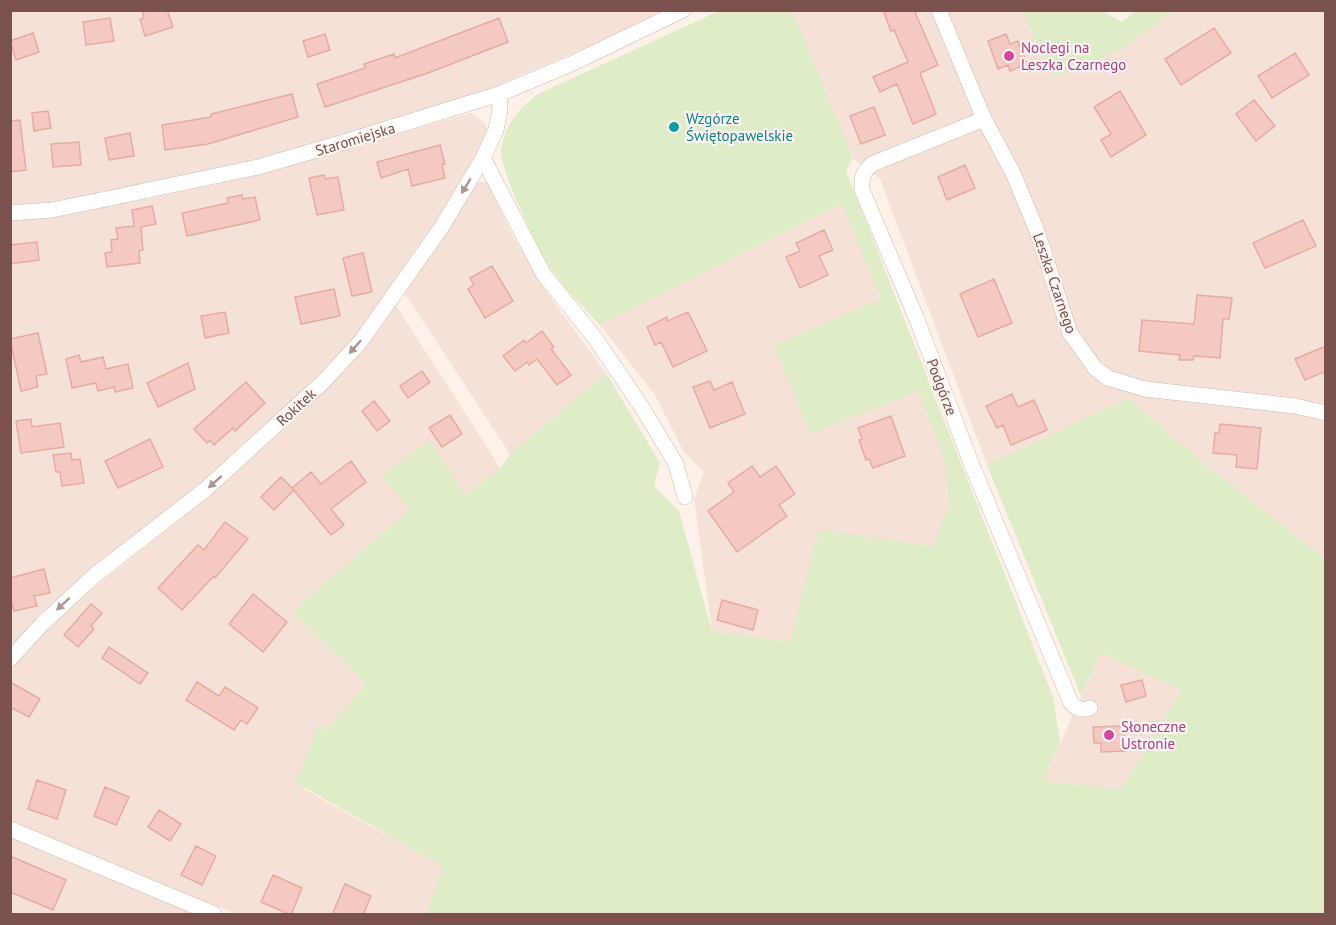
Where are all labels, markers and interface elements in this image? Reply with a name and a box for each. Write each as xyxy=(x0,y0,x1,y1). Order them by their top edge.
place label: Noclegi na Leszka Czarnego xyxy=(1021,38,1126,74)
marker: Noclegi na Leszka Czarnego xyxy=(1002,49,1016,63)
place label: Wzgórze Świętopawelskie xyxy=(686,109,793,145)
street label: Staromiejska xyxy=(313,118,397,160)
marker: Wzgórze Świętopawelskie xyxy=(667,120,681,134)
one-way arrow xyxy=(460,178,471,194)
street label: Leszka Czarnego xyxy=(1029,230,1081,336)
one-way arrow xyxy=(349,339,362,354)
street label: Podgórze xyxy=(923,356,961,418)
street label: Rokitek xyxy=(272,383,320,430)
one-way arrow xyxy=(207,475,222,489)
one-way arrow xyxy=(56,597,71,611)
place label: Słoneczne Ustronie xyxy=(1121,717,1186,753)
marker: Słoneczne Ustronie xyxy=(1102,728,1116,742)

